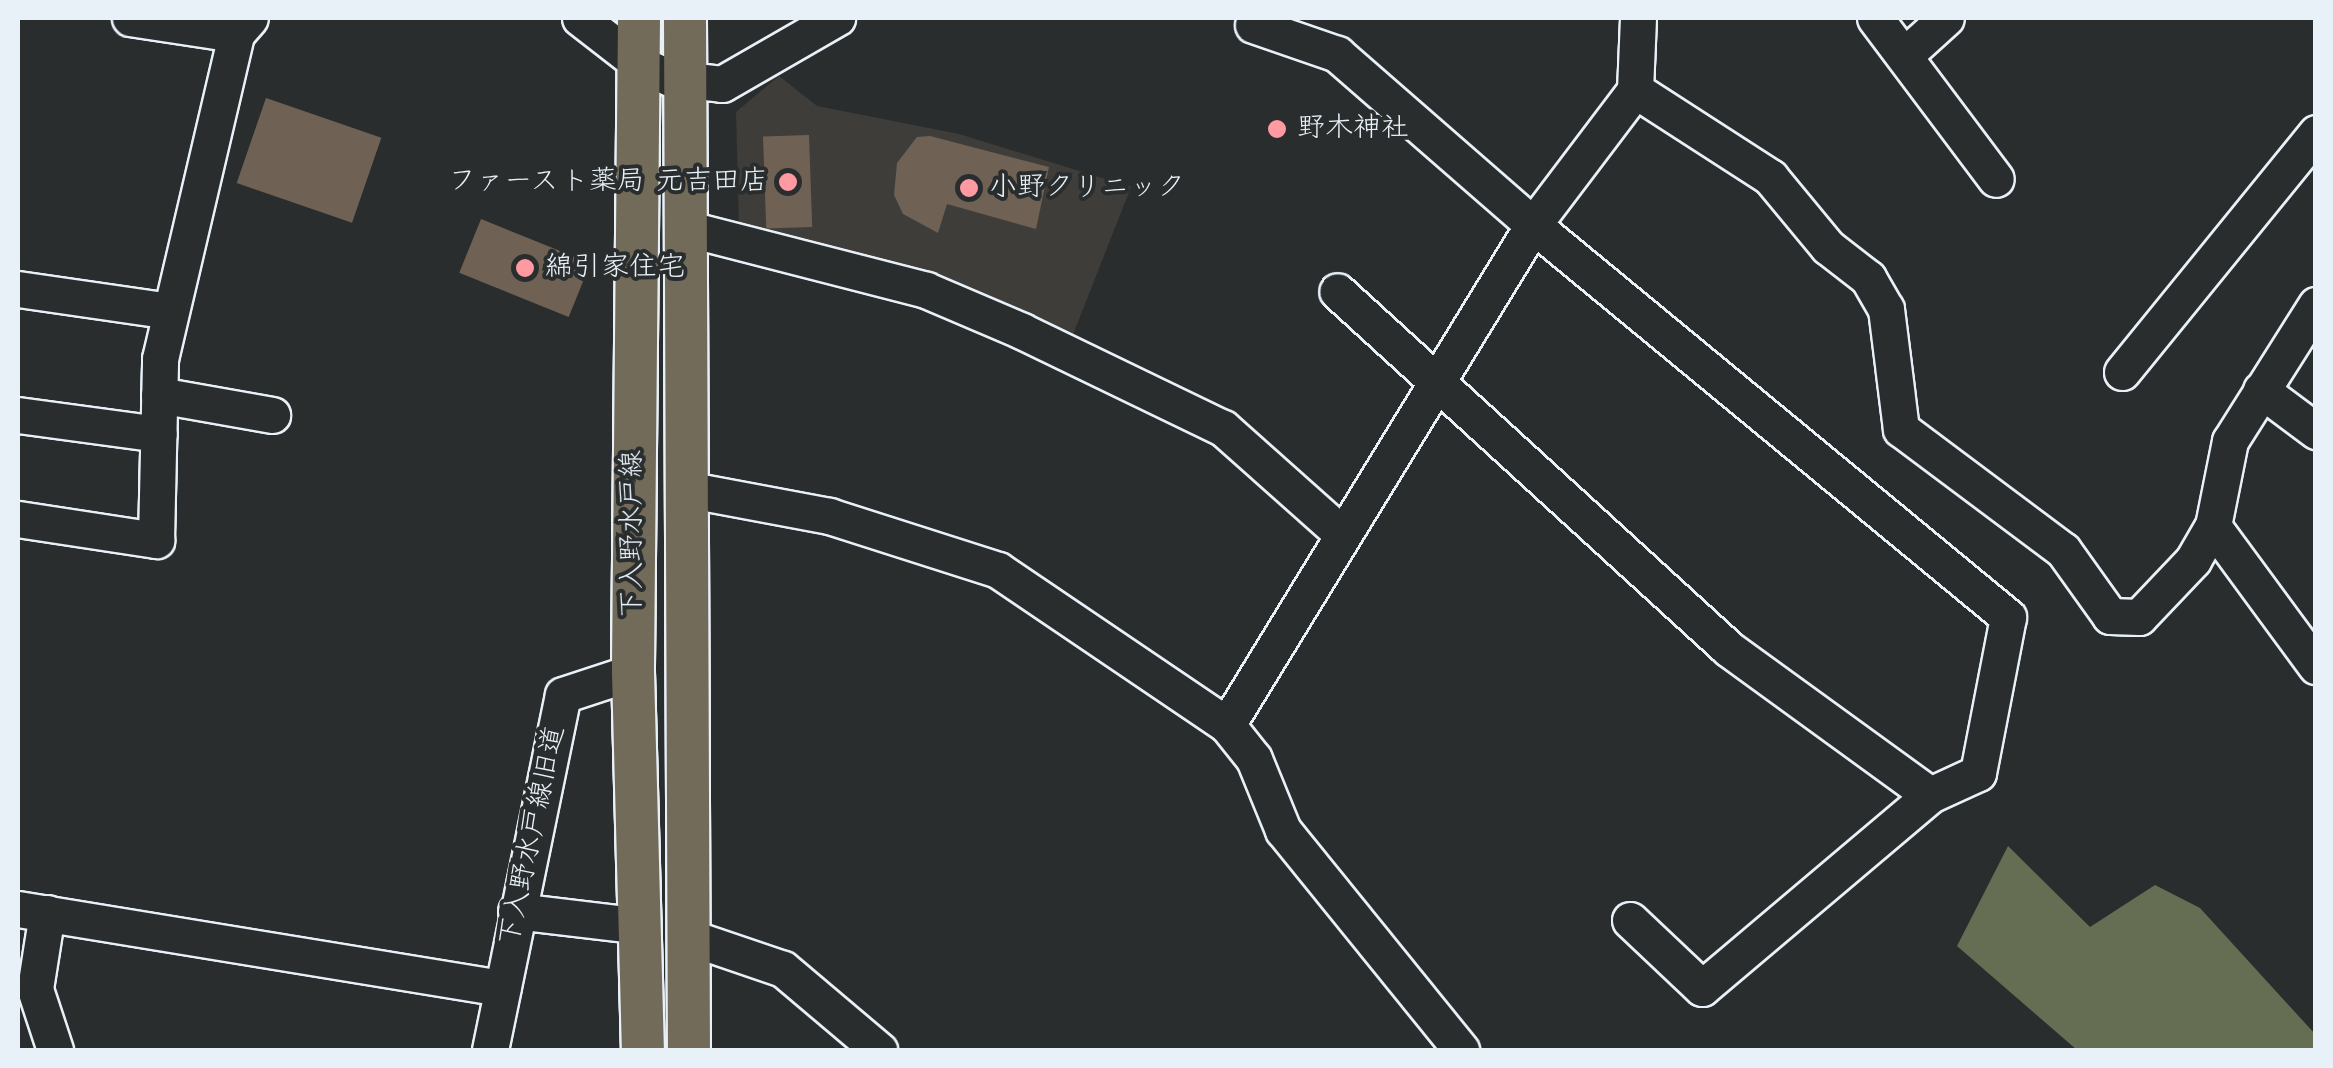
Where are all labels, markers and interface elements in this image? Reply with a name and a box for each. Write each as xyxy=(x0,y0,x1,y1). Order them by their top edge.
place label: 野木神社 xyxy=(1297,112,1409,146)
marker: 野木神社 xyxy=(1266,118,1288,140)
place label: ファースト薬局 元吉田店 xyxy=(449,165,768,199)
marker: ファースト薬局 元吉田店 xyxy=(777,171,799,193)
place label: 小野クリニック xyxy=(989,171,1185,205)
marker: 小野クリニック xyxy=(958,177,980,199)
place label: 綿引家住宅 xyxy=(545,251,685,285)
marker: 綿引家住宅 xyxy=(514,257,536,279)
street label: 下入野水戸線 xyxy=(616,450,650,618)
street label: 下入野水戸線旧道 xyxy=(493,723,573,949)

